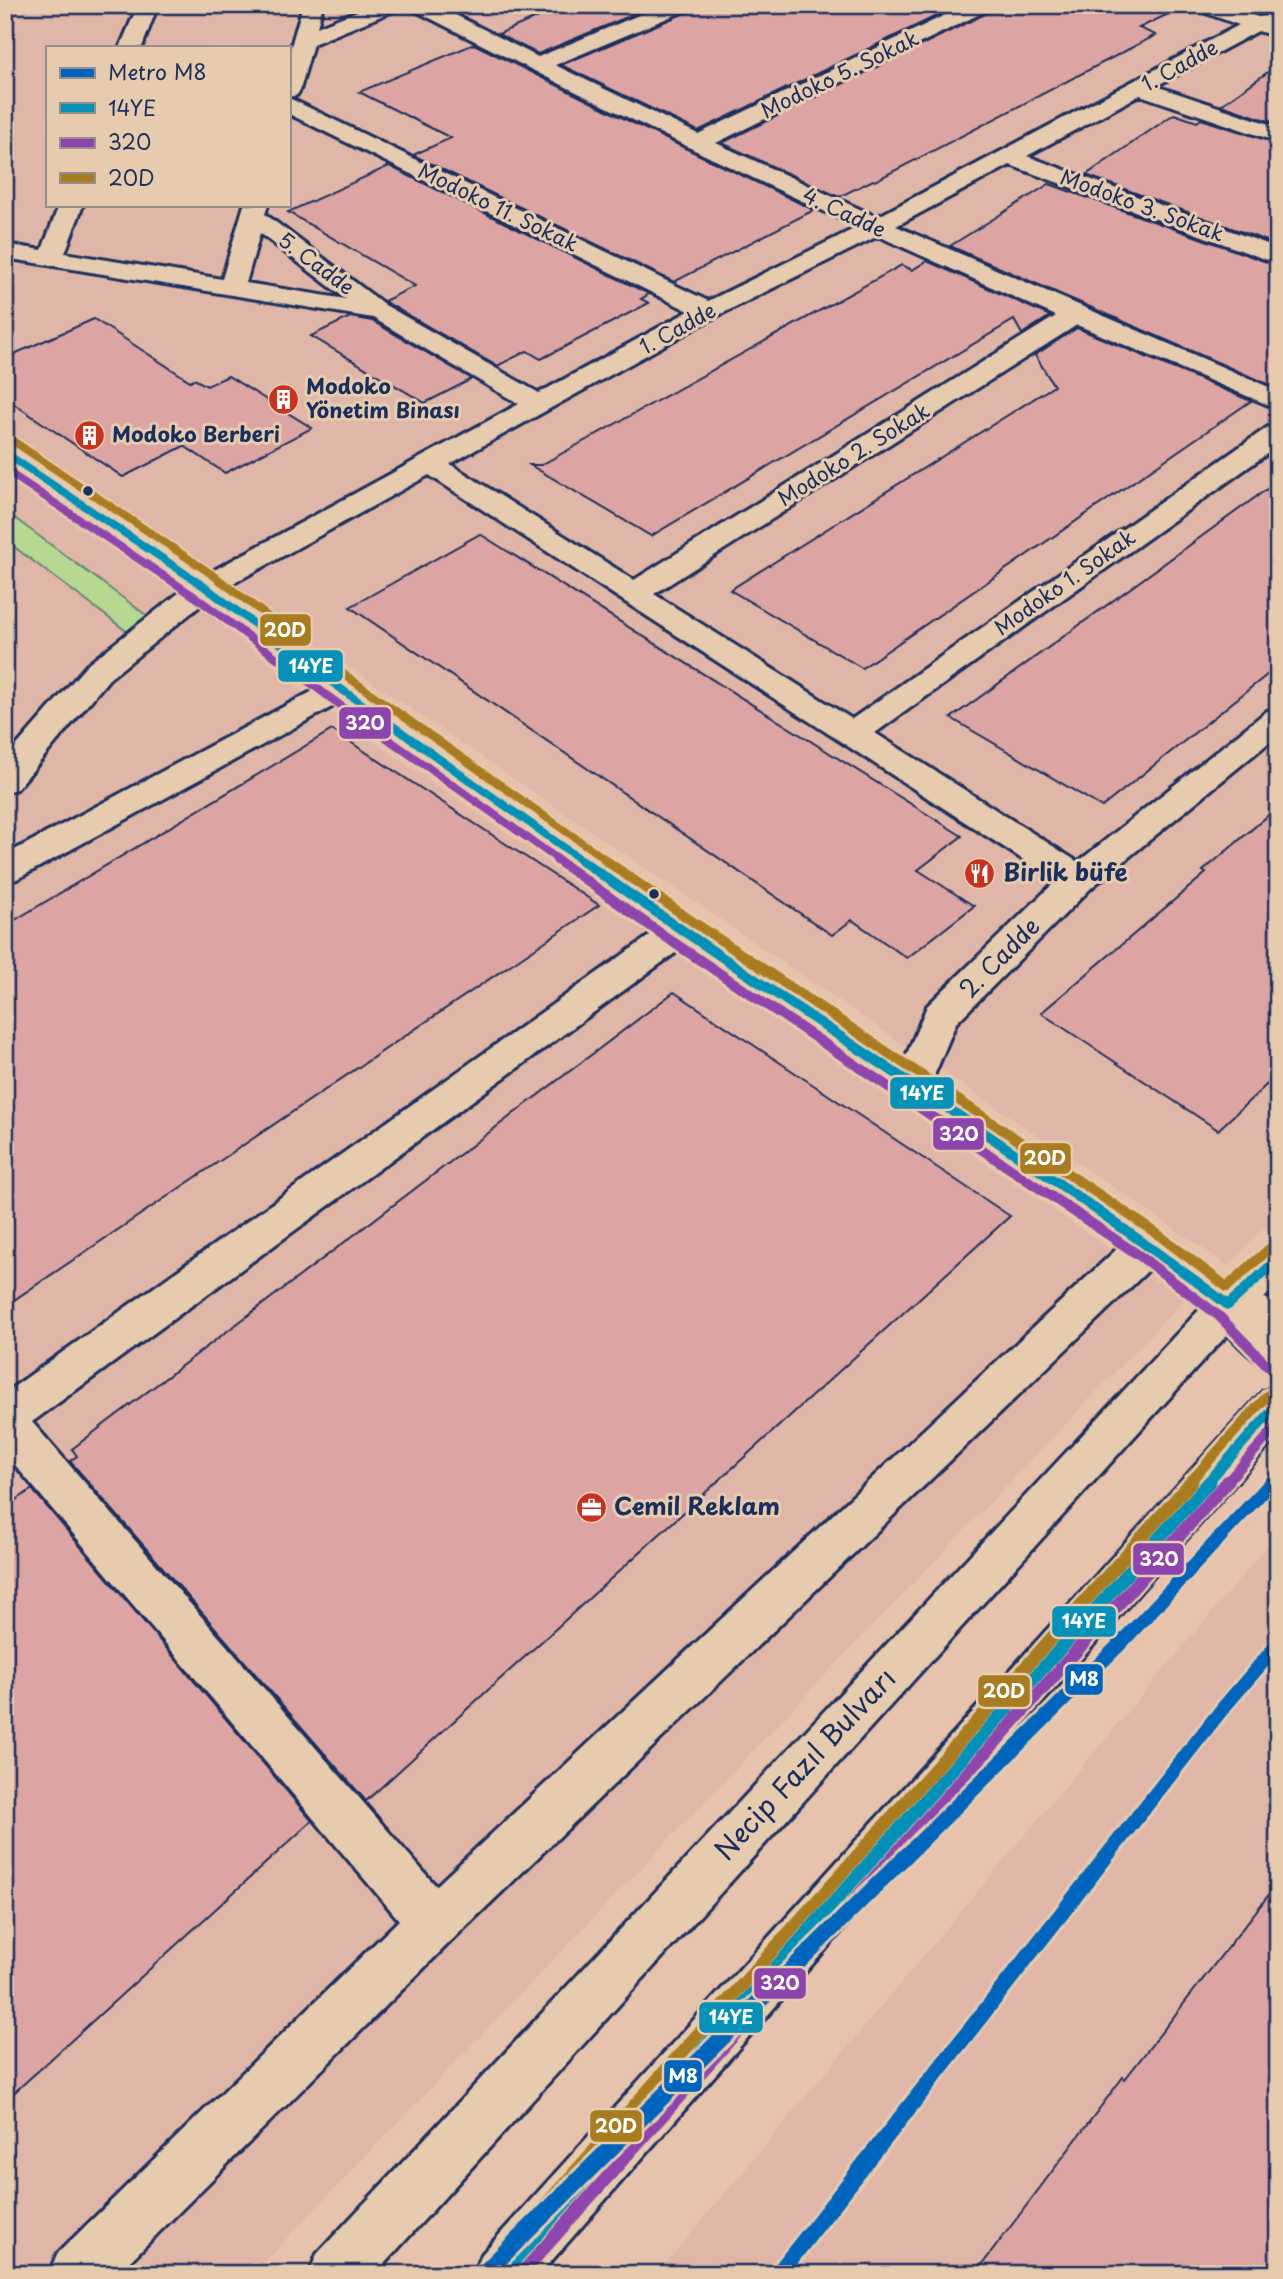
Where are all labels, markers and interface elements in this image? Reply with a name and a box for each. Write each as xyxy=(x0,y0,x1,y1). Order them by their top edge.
street label: Modoko 5. Sokak xyxy=(755,21,924,125)
street label: 1. Cadde xyxy=(1135,30,1223,98)
legend xyxy=(46,46,290,206)
text: Metro M8 xyxy=(108,55,207,87)
text: 14YE xyxy=(108,91,156,123)
text: 320 xyxy=(108,125,151,157)
street label: Modoko 11. Sokak xyxy=(413,153,584,259)
street label: Modoko 3. Sokak xyxy=(1056,160,1229,249)
text: 20D xyxy=(108,161,155,193)
street label: 4. Cadde xyxy=(798,178,892,244)
street label: 5. Cadde xyxy=(272,223,362,302)
street label: 1. Cadde xyxy=(633,293,721,361)
place label: Modoko Yönetim Binası xyxy=(306,369,460,425)
building icon: Modoko Yönetim Binası xyxy=(266,382,300,416)
street label: Modoko 2. Sokak xyxy=(771,394,935,513)
place label: Modoko Berberi xyxy=(112,417,280,449)
building icon: Modoko Berberi xyxy=(72,418,106,452)
unlabelled marker xyxy=(81,484,95,498)
street label: Modoko 1. Sokak xyxy=(987,521,1141,642)
line badge: 20D xyxy=(259,613,312,647)
text: 20D xyxy=(264,615,306,643)
line badge: 14YE xyxy=(277,649,344,683)
text: 14YE xyxy=(289,651,333,679)
line badge: 320 xyxy=(338,706,392,740)
text: 320 xyxy=(345,708,385,736)
place label: Birlik büfe xyxy=(1003,853,1128,889)
restaurant icon: Birlik büfe xyxy=(963,856,997,890)
unlabelled marker xyxy=(647,887,661,901)
street label: 2. Cadde xyxy=(950,908,1047,1005)
line badge: 14YE xyxy=(889,1076,955,1110)
text: 14YE xyxy=(900,1078,944,1106)
line badge: 320 xyxy=(932,1117,985,1151)
text: 320 xyxy=(939,1119,979,1147)
line badge: 20D xyxy=(1019,1142,1072,1175)
text: 20D xyxy=(1024,1143,1066,1171)
place label: Cemil Reklam xyxy=(614,1487,780,1523)
office icon: Cemil Reklam xyxy=(574,1490,608,1524)
line badge: 320 xyxy=(1132,1542,1185,1576)
text: 320 xyxy=(1139,1544,1179,1572)
line badge: 14YE xyxy=(1051,1605,1117,1638)
text: 14YE xyxy=(1062,1606,1106,1634)
street label: Necip Fazıl Bulvarı xyxy=(703,1657,905,1869)
line badge: M8 xyxy=(1064,1663,1104,1696)
text: M8 xyxy=(1069,1664,1099,1692)
line badge: 20D xyxy=(977,1674,1031,1708)
text: 20D xyxy=(983,1676,1025,1704)
line badge: 320 xyxy=(753,1967,807,2000)
text: 320 xyxy=(760,1968,800,1996)
line badge: 14YE xyxy=(698,2001,764,2034)
text: 14YE xyxy=(709,2002,753,2030)
line badge: M8 xyxy=(663,2059,703,2093)
text: M8 xyxy=(668,2061,698,2089)
line badge: 20D xyxy=(589,2109,643,2143)
text: 20D xyxy=(595,2111,637,2139)

